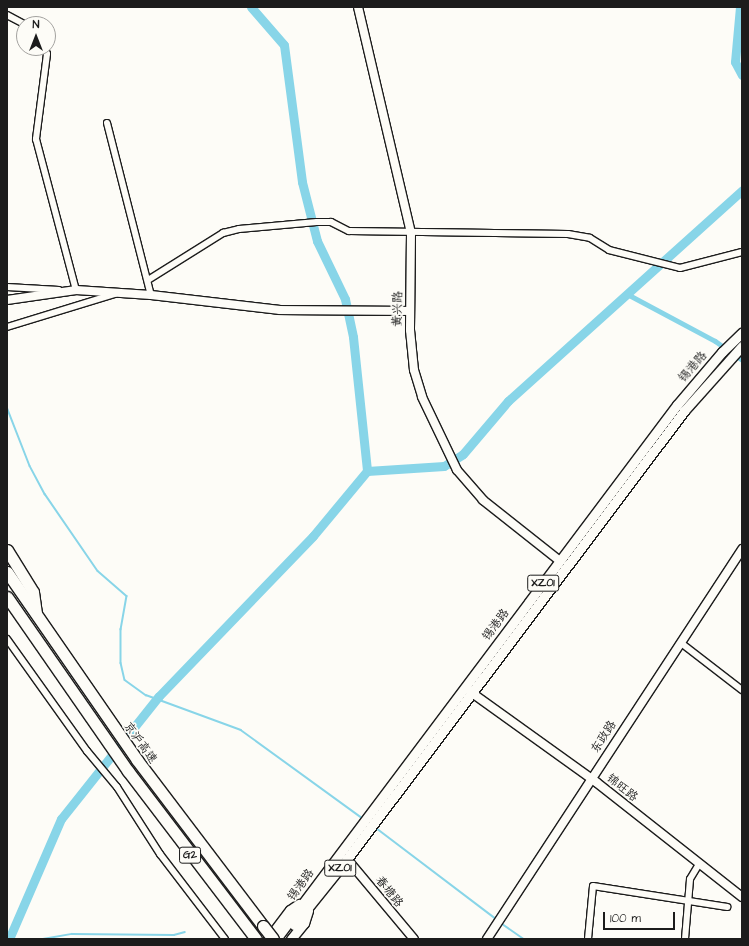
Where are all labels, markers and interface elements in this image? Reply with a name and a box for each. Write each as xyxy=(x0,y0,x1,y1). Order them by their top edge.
north arrow xyxy=(16,16,56,56)
text: N xyxy=(33,17,39,32)
street label: 黄兴路 xyxy=(390,291,406,327)
street label: 锡港路 xyxy=(676,349,710,385)
road number: XZ01 xyxy=(527,574,559,592)
street label: 锡港路 xyxy=(479,606,513,644)
street label: 东政路 xyxy=(588,718,620,756)
street label: 京沪高速 xyxy=(120,719,160,767)
street label: 锦旺路 xyxy=(603,771,641,805)
road number: G2 xyxy=(179,846,201,864)
road number: XZ01 xyxy=(324,859,356,877)
street label: 锡港路 xyxy=(285,866,317,904)
street label: 春塘路 xyxy=(372,873,406,911)
scale bar xyxy=(605,904,677,930)
text: 100 m xyxy=(610,910,641,927)

